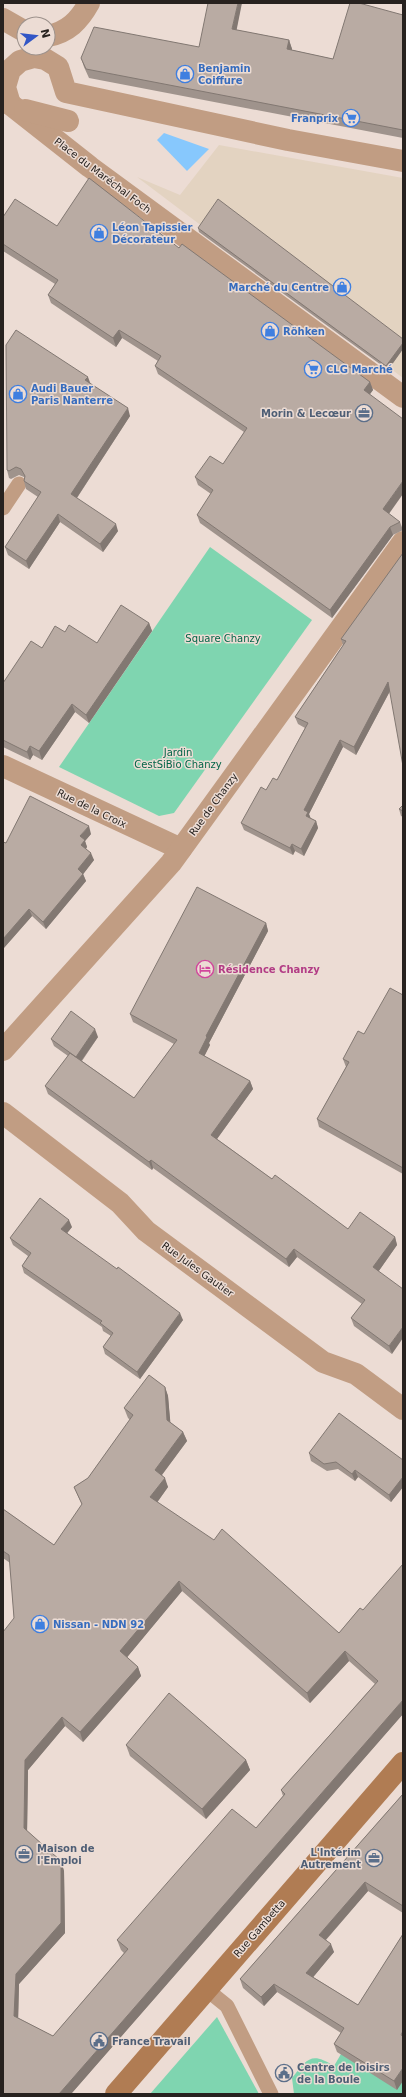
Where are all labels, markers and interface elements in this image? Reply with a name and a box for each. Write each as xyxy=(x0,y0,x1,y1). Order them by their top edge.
north arrow xyxy=(16,16,56,56)
text: N xyxy=(38,27,53,40)
place label: Benjamin Coiffure xyxy=(198,63,251,86)
shop icon: Benjamin Coiffure xyxy=(175,64,195,84)
supermarket icon: Franprix xyxy=(341,108,361,128)
place label: Franprix xyxy=(291,113,339,124)
street label: Place du Maréchal Foch xyxy=(52,136,153,215)
place label: Léon Tapissier Décorateur xyxy=(112,222,193,245)
shop icon: Léon Tapissier Décorateur xyxy=(89,223,109,243)
shop icon: Marché du Centre xyxy=(332,277,352,297)
place label: Marché du Centre xyxy=(229,282,329,293)
shop icon: Röhken xyxy=(260,321,280,341)
place label: Röhken xyxy=(283,326,325,337)
supermarket icon: CLG Marché xyxy=(303,359,323,379)
place label: CLG Marché xyxy=(326,364,393,375)
place label: Audi Bauer Paris Nanterre xyxy=(31,383,113,406)
shop icon: Audi Bauer Paris Nanterre xyxy=(8,384,28,404)
office icon: Morin & Lecœur xyxy=(354,403,374,423)
place label: Morin & Lecœur xyxy=(261,408,351,419)
park label: Square Chanzy xyxy=(185,633,261,644)
park label: Jardin CestSiBio Chanzy xyxy=(134,747,222,770)
street label: Rue de Chanzy xyxy=(187,771,240,838)
street label: Rue de la Croix xyxy=(55,787,128,830)
hotel icon: Résidence Chanzy xyxy=(195,959,215,979)
place label: Résidence Chanzy xyxy=(218,964,320,975)
street label: Rue Jules Gautier xyxy=(160,1240,236,1300)
shop icon: Nissan - NDN 92 xyxy=(30,1614,50,1634)
place label: Nissan - NDN 92 xyxy=(53,1619,144,1630)
place label: Maison de l'Emploi xyxy=(37,1843,95,1866)
office icon: Maison de l'Emploi xyxy=(14,1844,34,1864)
place label: L'Intérim Autrement xyxy=(301,1847,361,1870)
office icon: L'Intérim Autrement xyxy=(364,1848,384,1868)
street label: Rue Gambetta xyxy=(232,1897,287,1959)
public building icon: France Travail xyxy=(89,2031,109,2051)
place label: France Travail xyxy=(112,2036,191,2047)
place label: Centre de loisirs de la Boule xyxy=(297,2062,390,2085)
public building icon: Centre de loisirs de la Boule xyxy=(274,2063,294,2083)

